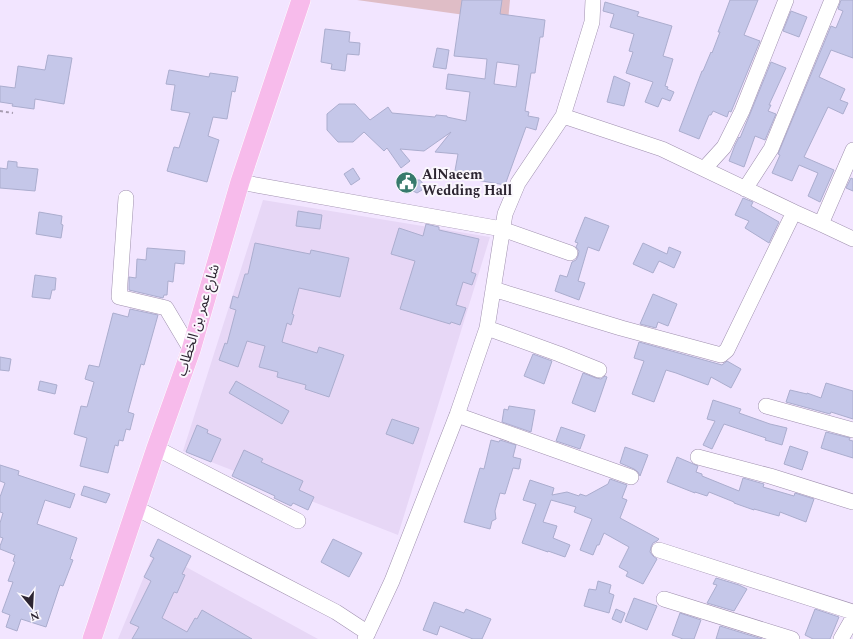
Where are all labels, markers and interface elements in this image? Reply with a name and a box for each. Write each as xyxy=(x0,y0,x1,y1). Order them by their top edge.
place label: AlNaeem Wedding Hall xyxy=(422,164,512,201)
public building icon: AlNaeem Wedding Hall xyxy=(394,169,420,195)
street label: شارع عمر بن الخطاب xyxy=(171,261,225,379)
north arrow xyxy=(12,587,52,627)
text: N xyxy=(28,607,42,626)

